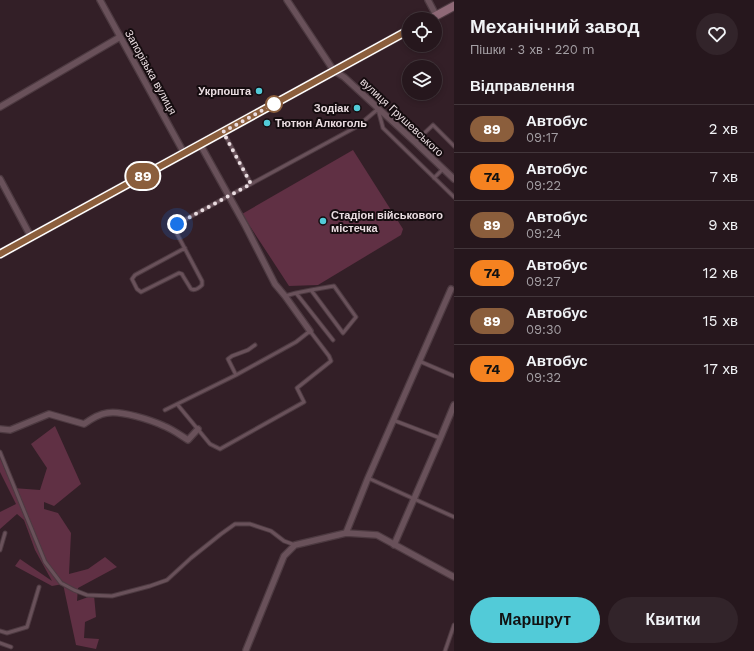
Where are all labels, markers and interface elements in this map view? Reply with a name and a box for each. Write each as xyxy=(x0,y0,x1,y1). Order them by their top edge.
map controls xyxy=(402,12,442,100)
button: locate xyxy=(402,12,442,52)
button: heart xyxy=(696,13,738,55)
text: Механічний завод xyxy=(470,15,640,38)
street label: Запорізька вулиця xyxy=(122,28,179,117)
text: Пішки · 3 хв · 220 m xyxy=(470,42,595,57)
button: layers xyxy=(402,60,442,100)
street label: вулиця Грушевського xyxy=(357,75,446,159)
text: Відправлення xyxy=(470,77,575,95)
place label: Укрпошта xyxy=(198,85,252,98)
marker: Укрпошта xyxy=(254,86,264,96)
unlabelled marker xyxy=(265,95,283,113)
place label: Зодіак xyxy=(314,102,349,115)
marker: Зодіак xyxy=(352,103,362,113)
text: Автобус xyxy=(526,112,588,130)
place label: Тютюн Алкоголь xyxy=(275,117,367,130)
marker: Тютюн Алкоголь xyxy=(262,118,272,128)
text: 2 хв xyxy=(709,120,738,138)
text: 89 xyxy=(483,121,501,137)
text: 09:17 xyxy=(526,130,558,145)
text: Автобус xyxy=(526,160,588,178)
line badge: 89 xyxy=(125,163,161,189)
text: 89 xyxy=(134,168,152,184)
text: 7 хв xyxy=(709,168,738,186)
text: 74 xyxy=(484,169,500,185)
text: 09:22 xyxy=(526,178,561,193)
text: Автобус xyxy=(526,208,588,226)
place label: Стадіон військового містечка xyxy=(331,209,443,235)
your location xyxy=(167,214,187,234)
marker: Стадіон військового містечка xyxy=(318,216,328,226)
text: 9 хв xyxy=(708,216,738,234)
text: 89 xyxy=(483,217,501,233)
text: 09:24 xyxy=(526,226,561,241)
text: Автобус xyxy=(526,256,588,274)
text: 12 хв xyxy=(703,264,738,282)
text: 74 xyxy=(484,265,500,281)
text: 09:27 xyxy=(526,274,561,289)
text: Автобус xyxy=(526,304,588,322)
text: 15 хв xyxy=(703,312,738,330)
text: 89 xyxy=(483,313,501,329)
text: 09:30 xyxy=(526,322,562,337)
text: Автобус xyxy=(526,352,588,370)
text: 17 хв xyxy=(704,360,738,378)
text: 74 xyxy=(484,361,500,377)
text: 09:32 xyxy=(526,370,561,385)
button: Маршрут xyxy=(470,597,600,643)
button: Квитки xyxy=(608,597,738,643)

